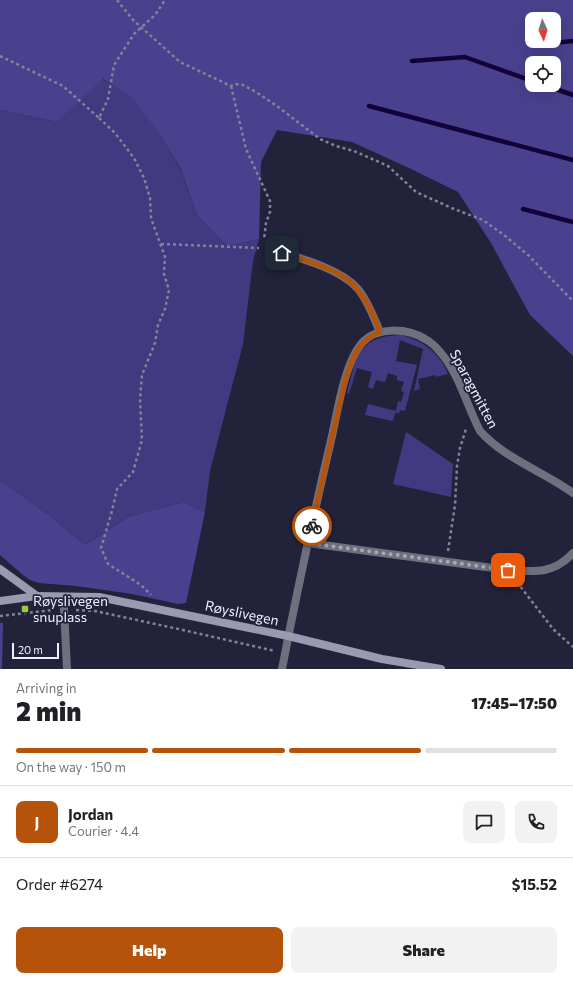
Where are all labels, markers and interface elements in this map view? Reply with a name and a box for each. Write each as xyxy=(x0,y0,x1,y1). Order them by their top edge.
north arrow xyxy=(525,12,561,48)
map controls xyxy=(525,12,561,92)
button: locate xyxy=(525,56,561,92)
pin xyxy=(265,236,299,270)
icon: home xyxy=(271,242,293,264)
street label: Sparagmitten xyxy=(447,346,502,431)
courier xyxy=(292,506,332,546)
icon: bike xyxy=(301,515,323,537)
pin xyxy=(491,553,525,587)
icon: bag xyxy=(497,559,519,581)
place label: Røyslivegen snuplass xyxy=(33,592,108,625)
street label: Røyslivegen xyxy=(204,596,281,629)
marker: Røyslivegen snuplass xyxy=(20,604,30,614)
scale bar xyxy=(12,641,59,660)
text: 20 m xyxy=(18,643,43,656)
text: Arriving in xyxy=(16,680,76,696)
text: 17:45–17:50 xyxy=(471,694,557,712)
text: 2 min xyxy=(16,695,81,726)
text: On the way · 150 m xyxy=(16,759,126,775)
button: chat xyxy=(463,801,505,843)
button: phone xyxy=(515,801,557,843)
text: Jordan xyxy=(68,805,113,823)
text: J xyxy=(35,813,39,831)
text: Courier · 4.4 xyxy=(68,823,139,839)
text: Order #6274 xyxy=(16,875,103,893)
text: $15.52 xyxy=(512,875,557,893)
button: Help xyxy=(16,927,283,973)
button: Share xyxy=(291,927,557,973)

